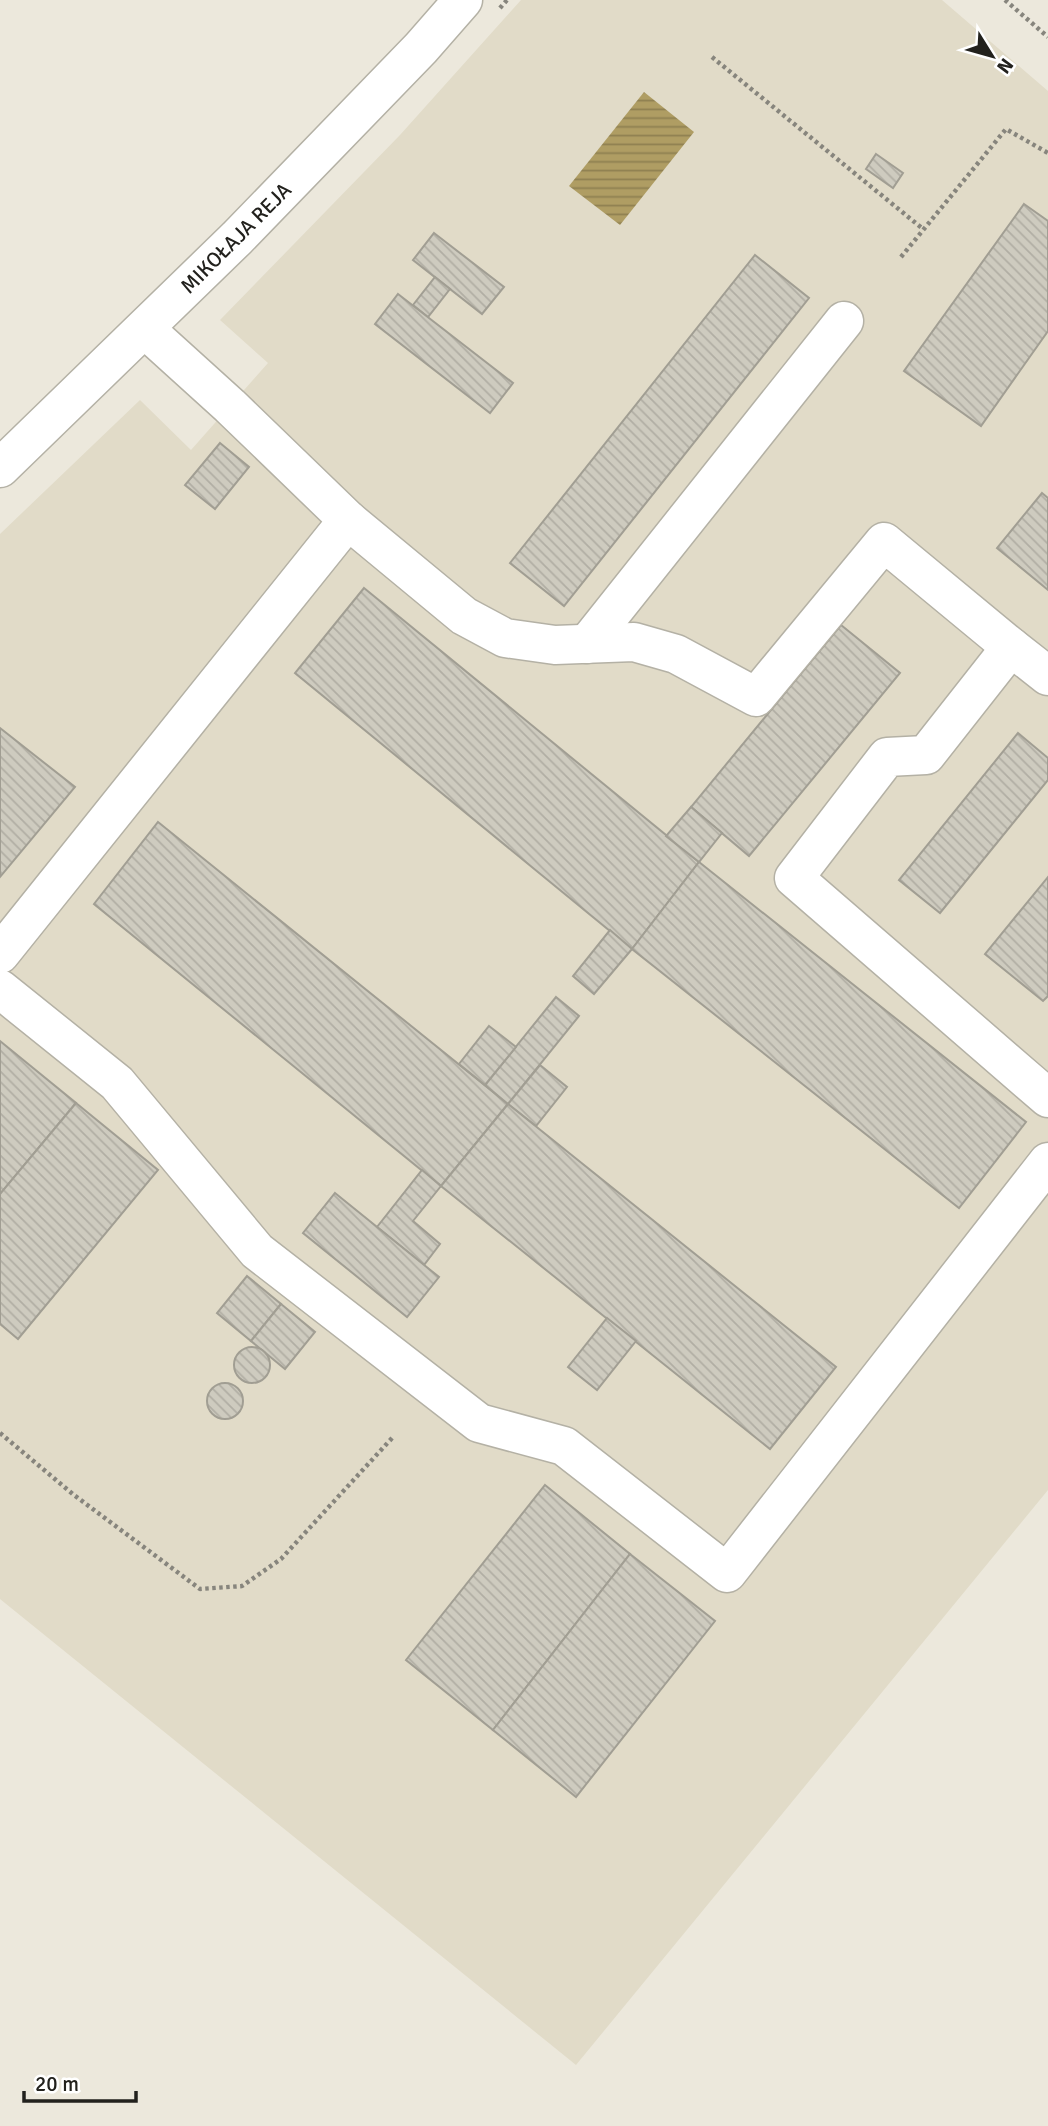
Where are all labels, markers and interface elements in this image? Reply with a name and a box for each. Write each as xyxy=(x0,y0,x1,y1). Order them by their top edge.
north arrow xyxy=(957,21,1027,91)
text: N xyxy=(991,53,1018,78)
street label: MIKOŁAJA REJA xyxy=(175,177,297,299)
scale bar xyxy=(24,2060,136,2104)
text: 20 m xyxy=(35,2071,79,2097)

